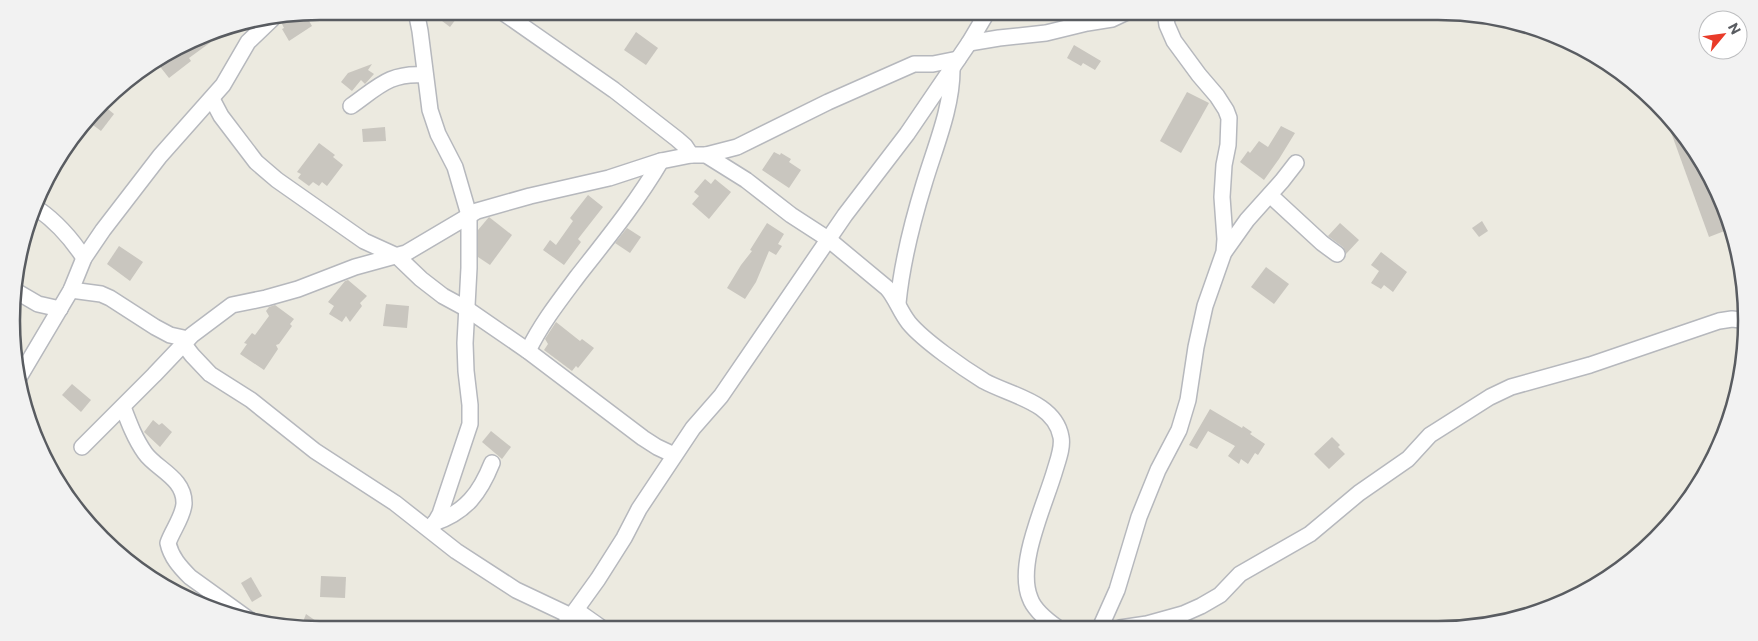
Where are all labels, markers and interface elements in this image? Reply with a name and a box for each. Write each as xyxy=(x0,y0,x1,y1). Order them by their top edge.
north arrow xyxy=(1698,10,1748,60)
text: N xyxy=(1725,20,1745,37)

